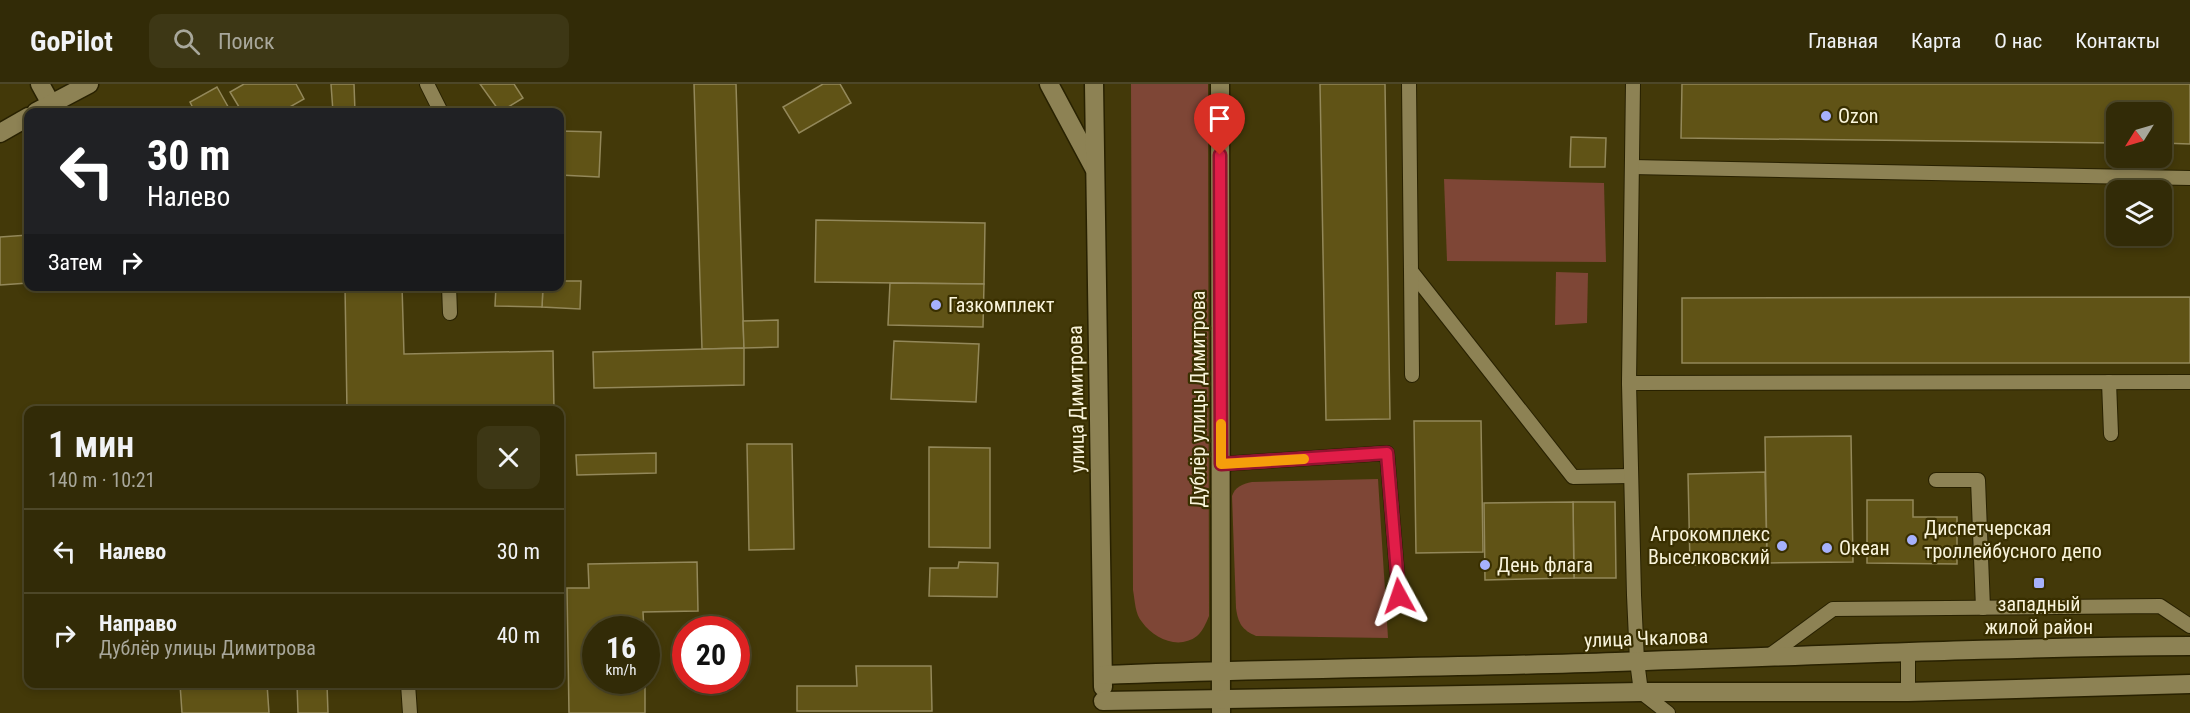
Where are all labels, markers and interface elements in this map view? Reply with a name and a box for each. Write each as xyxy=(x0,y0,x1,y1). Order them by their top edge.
search box xyxy=(149,14,569,68)
text: GoPilot xyxy=(30,25,113,58)
icon: search xyxy=(170,25,203,58)
text: Поиск xyxy=(218,29,275,54)
text: Главная xyxy=(1808,29,1878,53)
text: Карта xyxy=(1911,29,1961,53)
text: О нас xyxy=(1994,29,2042,53)
text: Контакты xyxy=(2075,29,2160,53)
pin xyxy=(1194,93,1245,155)
icon: arrive xyxy=(1203,102,1236,135)
north arrow xyxy=(2106,102,2172,168)
map controls xyxy=(2106,102,2172,246)
place label: Ozon xyxy=(1838,104,1878,128)
marker: Ozon xyxy=(1819,109,1833,123)
text: 30 m xyxy=(147,131,230,180)
icon: left xyxy=(48,132,126,210)
button: layers xyxy=(2106,180,2172,246)
text: Налево xyxy=(147,181,230,213)
icon: right xyxy=(115,246,148,279)
text: Затем xyxy=(48,250,103,275)
street label: Дублёр улицы Димитрова xyxy=(1186,291,1210,507)
place label: Газкомплект xyxy=(948,293,1054,317)
marker: Газкомплект xyxy=(929,298,943,312)
street label: улица Димитрова xyxy=(1063,325,1089,473)
text: 1 мин xyxy=(48,424,134,466)
button: close xyxy=(477,426,540,489)
text: 140 m · 10:21 xyxy=(48,468,155,492)
place label: Диспетчерская троллейбусного депо xyxy=(1924,516,2102,563)
place label: Агрокомплекс Выселковский xyxy=(1648,522,1770,569)
marker: Диспетчерская троллейбусного депо xyxy=(1905,533,1919,547)
icon: left xyxy=(48,535,81,568)
place label: Океан xyxy=(1839,536,1890,560)
text: Налево xyxy=(99,539,166,564)
text: 30 m xyxy=(497,539,540,564)
marker: Агрокомплекс Выселковский xyxy=(1775,539,1789,553)
marker: Океан xyxy=(1820,541,1834,555)
place label: День флага xyxy=(1497,553,1593,577)
marker: День флага xyxy=(1478,558,1492,572)
position arrow xyxy=(1367,564,1431,628)
marker: западный жилой район xyxy=(2032,576,2046,590)
place label: западный жилой район xyxy=(1985,592,2093,639)
text: Направо xyxy=(99,611,177,636)
speed limit sign: 20 xyxy=(672,616,750,694)
icon: right xyxy=(48,619,81,652)
text: 40 m xyxy=(497,623,540,648)
street label: улица Чкалова xyxy=(1584,624,1708,652)
text: 16 xyxy=(606,630,636,665)
text: Дублёр улицы Димитрова xyxy=(99,636,316,660)
text: km/h xyxy=(606,661,636,679)

